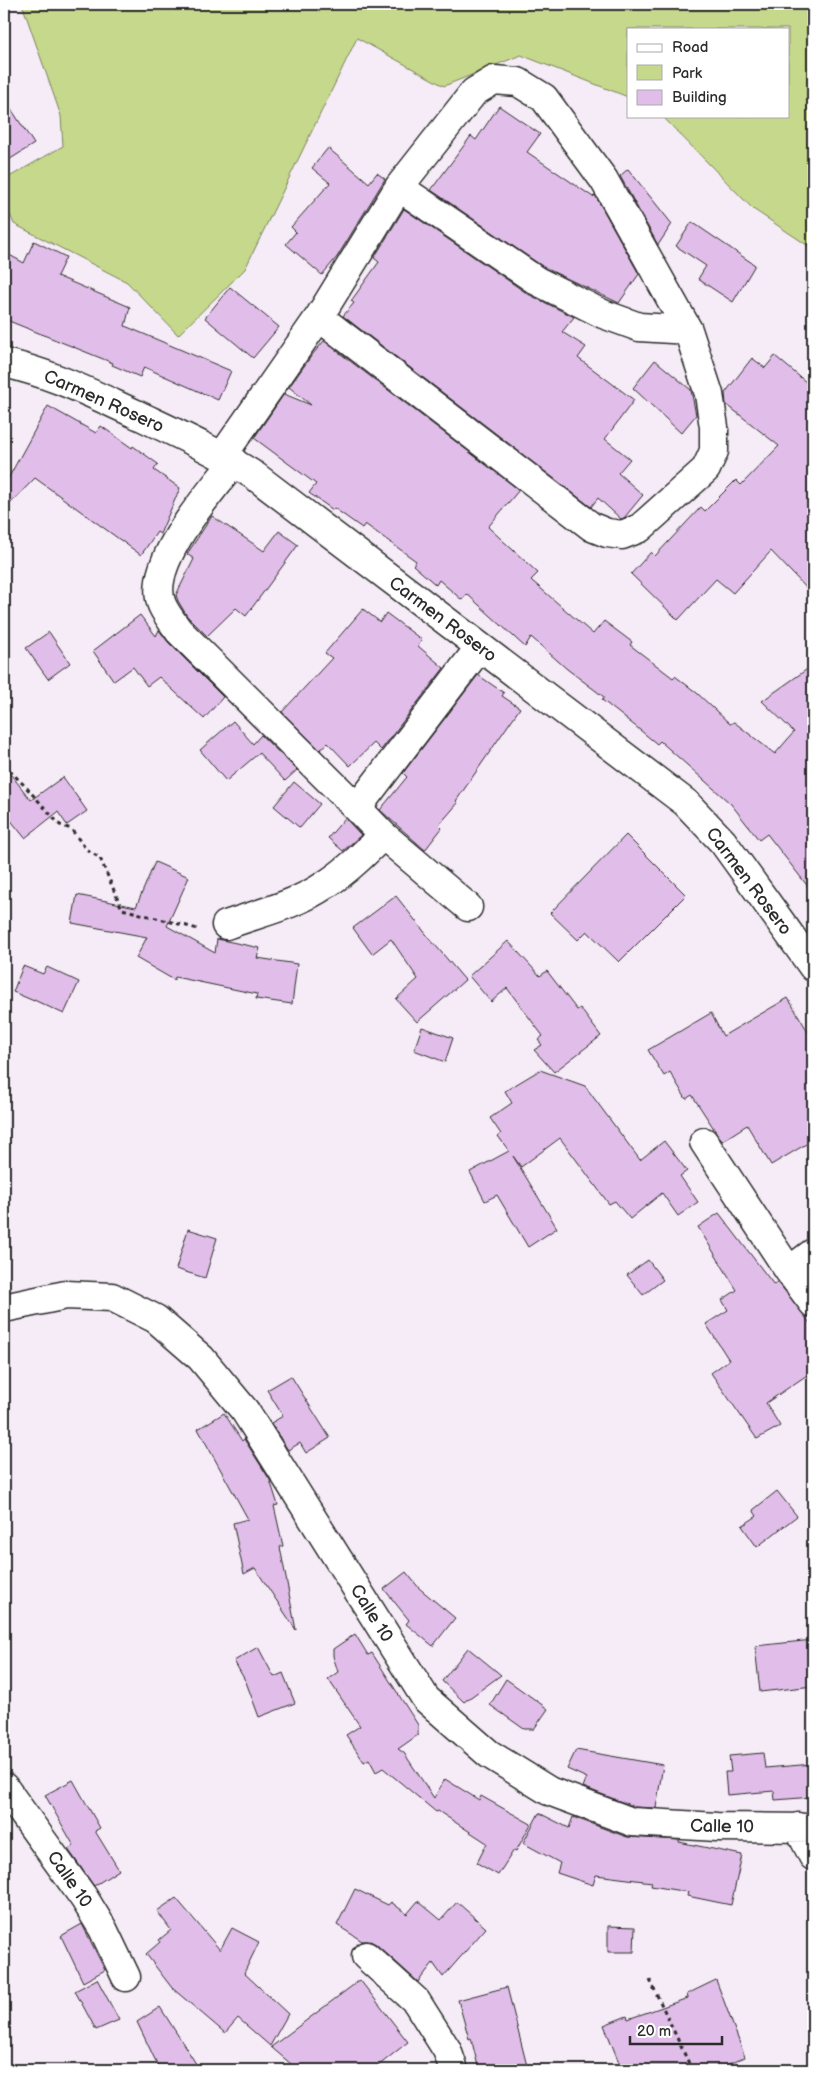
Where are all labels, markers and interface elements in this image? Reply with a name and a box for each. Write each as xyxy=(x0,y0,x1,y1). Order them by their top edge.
legend xyxy=(627,28,790,118)
text: Road xyxy=(672,38,708,57)
text: Park xyxy=(672,64,703,83)
text: Building xyxy=(672,88,727,107)
street label: Carmen Rosero xyxy=(41,366,167,437)
street label: Carmen Rosero xyxy=(385,572,501,667)
street label: Carmen Rosero xyxy=(701,823,796,939)
street label: Calle 10 xyxy=(346,1581,397,1646)
street label: Calle 10 xyxy=(690,1815,754,1838)
street label: Calle 10 xyxy=(43,1847,97,1912)
scale bar xyxy=(630,2014,722,2046)
text: 20 m xyxy=(637,2022,671,2041)

